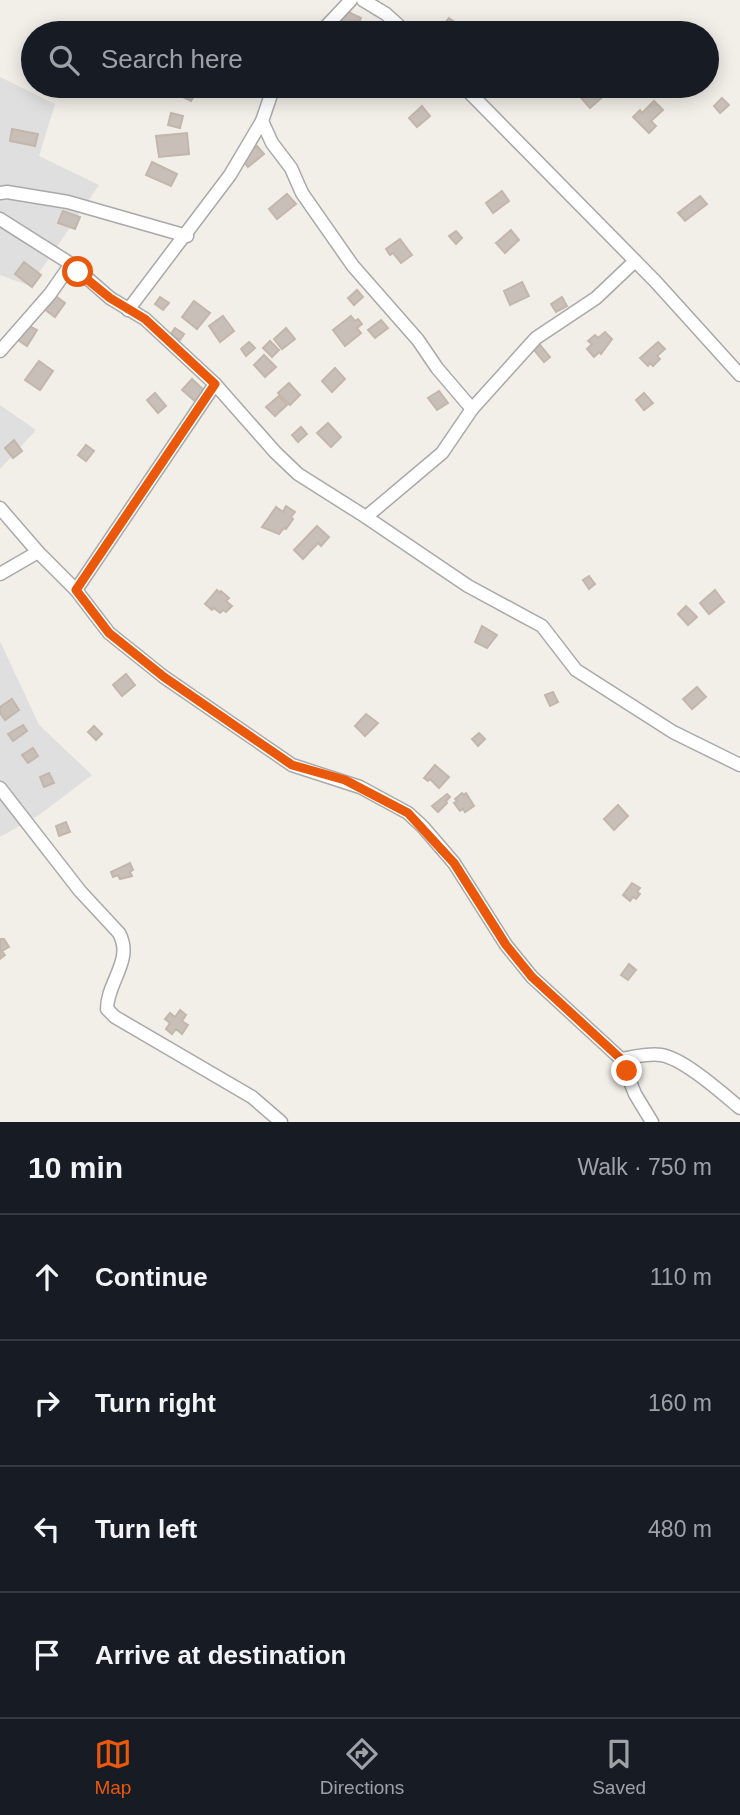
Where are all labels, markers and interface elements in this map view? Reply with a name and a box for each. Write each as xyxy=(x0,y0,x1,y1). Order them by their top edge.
search box xyxy=(21,21,719,98)
icon: search xyxy=(45,41,83,79)
text: Search here xyxy=(101,44,243,74)
route start xyxy=(62,256,93,287)
route end xyxy=(611,1055,642,1086)
text: 10 min xyxy=(28,1151,123,1184)
text: Walk · 750 m xyxy=(577,1154,712,1180)
icon: ahead xyxy=(28,1258,66,1296)
text: Continue xyxy=(95,1262,208,1292)
text: 110 m xyxy=(650,1264,712,1290)
icon: right xyxy=(28,1384,66,1422)
text: Turn right xyxy=(95,1388,216,1418)
text: 160 m xyxy=(648,1390,712,1416)
icon: left xyxy=(28,1510,66,1548)
text: Turn left xyxy=(95,1514,197,1544)
text: 480 m xyxy=(648,1516,712,1542)
icon: arrive xyxy=(28,1636,66,1674)
text: Arrive at destination xyxy=(95,1640,346,1670)
tab: Map xyxy=(94,1735,132,1799)
tab: Directions xyxy=(320,1735,404,1799)
tab: Saved xyxy=(592,1735,646,1799)

